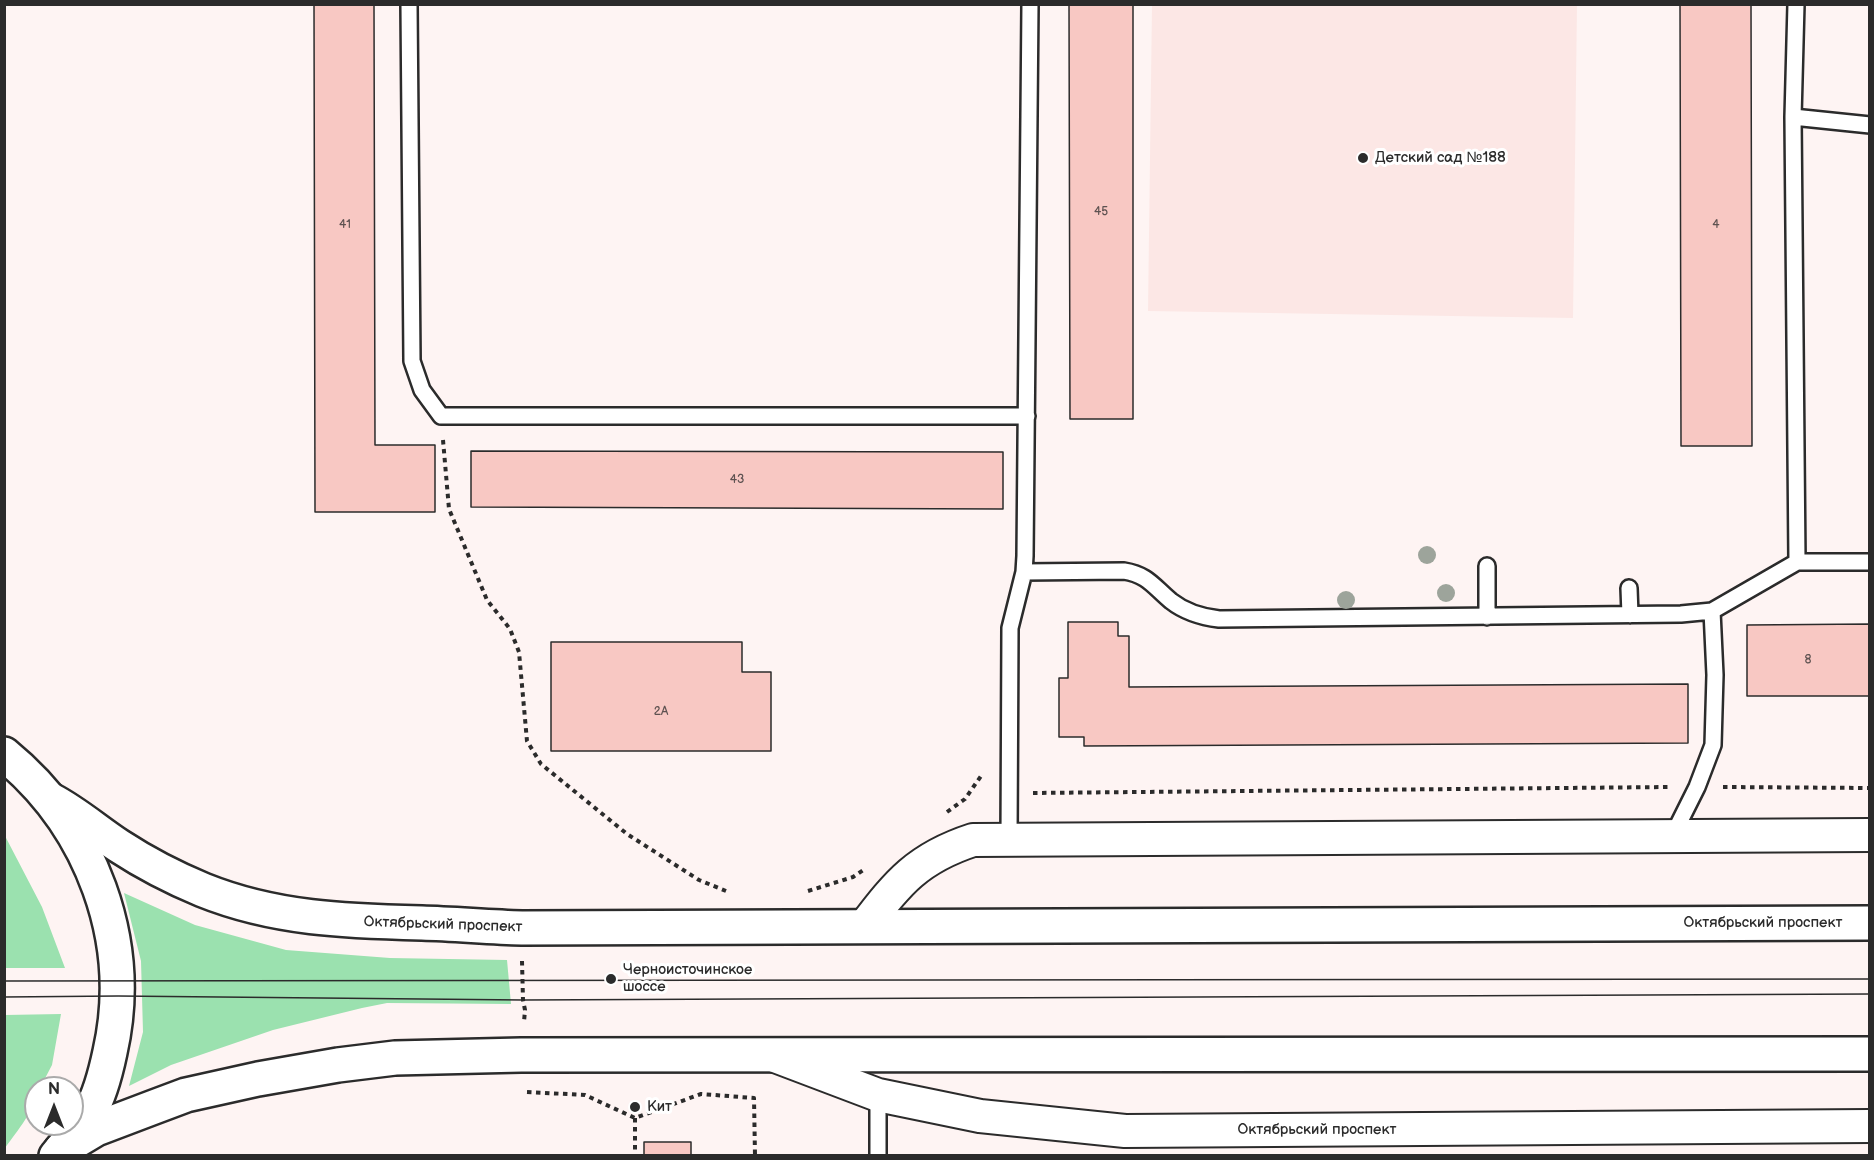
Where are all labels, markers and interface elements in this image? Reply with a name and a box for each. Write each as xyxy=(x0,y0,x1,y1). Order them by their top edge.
place label: Детский сад №188 xyxy=(1375,149,1506,167)
marker: Детский сад №188 xyxy=(1356,151,1370,165)
house number: 45 xyxy=(1094,205,1108,219)
house number: 41 xyxy=(339,218,351,232)
house number: 4 xyxy=(1712,218,1720,232)
house number: 43 xyxy=(730,473,744,487)
house number: 8 xyxy=(1805,653,1811,667)
house number: 2А xyxy=(654,705,668,719)
street label: Октябрьский проспект xyxy=(363,913,523,937)
street label: Октябрьский проспект xyxy=(1684,914,1842,932)
place label: Черноисточинское шоссе xyxy=(623,961,752,996)
marker: Черноисточинское шоссе xyxy=(604,972,618,986)
north arrow xyxy=(24,1076,84,1136)
text: N xyxy=(48,1080,60,1099)
place label: Кит xyxy=(647,1098,672,1116)
marker: Кит xyxy=(628,1100,642,1114)
street label: Октябрьский проспект xyxy=(1238,1121,1396,1139)

